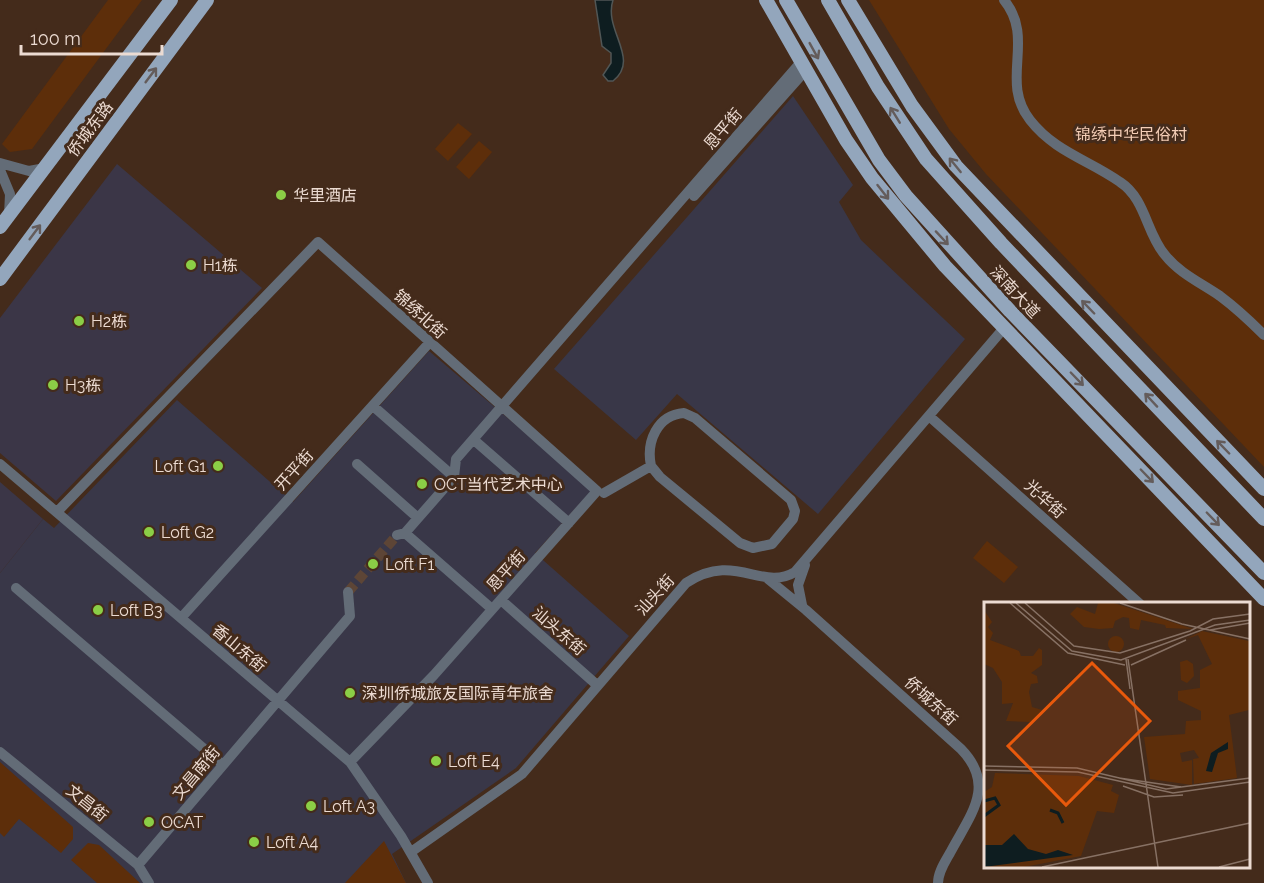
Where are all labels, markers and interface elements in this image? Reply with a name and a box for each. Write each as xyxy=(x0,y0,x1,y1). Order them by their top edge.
scale bar xyxy=(21,18,162,56)
text: 100 m xyxy=(30,28,81,49)
one-way arrow xyxy=(809,42,821,59)
one-way arrow xyxy=(145,68,157,84)
street label: 侨城东路 xyxy=(63,98,117,160)
street label: 恩平街 xyxy=(700,105,746,153)
one-way arrow xyxy=(889,107,901,124)
park label: 锦绣中华民俗村 xyxy=(1075,125,1187,144)
one-way arrow xyxy=(948,157,961,173)
one-way arrow xyxy=(877,184,890,200)
place label: 华里酒店 xyxy=(293,186,357,205)
marker: 华里酒店 xyxy=(274,188,288,202)
one-way arrow xyxy=(29,224,41,240)
one-way arrow xyxy=(935,230,949,245)
place label: H1栋 xyxy=(203,256,238,275)
marker: H1栋 xyxy=(184,258,198,272)
street label: 深南大道 xyxy=(986,262,1044,322)
street label: 锦绣北街 xyxy=(390,286,450,342)
one-way arrow xyxy=(1081,299,1095,314)
place label: H2栋 xyxy=(91,312,127,331)
marker: H2栋 xyxy=(72,314,86,328)
one-way arrow xyxy=(1070,372,1084,387)
place label: H3栋 xyxy=(65,376,101,395)
marker: H3栋 xyxy=(46,378,60,392)
one-way arrow xyxy=(1144,393,1159,408)
one-way arrow xyxy=(1216,440,1231,455)
street label: 开平街 xyxy=(271,446,317,494)
place label: Loft G1 xyxy=(154,457,206,476)
marker: Loft G1 xyxy=(211,459,225,473)
one-way arrow xyxy=(1140,468,1154,483)
place label: OCT当代艺术中心 xyxy=(434,475,563,494)
street label: 光华街 xyxy=(1021,476,1069,522)
marker: OCT当代艺术中心 xyxy=(415,477,429,491)
one-way arrow xyxy=(1205,511,1219,526)
place label: Loft G2 xyxy=(161,523,214,542)
marker: Loft G2 xyxy=(142,525,156,539)
street label: 恩平街 xyxy=(483,547,529,595)
place label: Loft F1 xyxy=(385,555,434,574)
marker: Loft F1 xyxy=(366,557,380,571)
street label: 汕头街 xyxy=(632,571,678,619)
place label: Loft B3 xyxy=(110,601,162,620)
inset map xyxy=(984,602,1249,868)
marker: Loft B3 xyxy=(91,603,105,617)
street label: 汕头东街 xyxy=(529,603,589,659)
street label: 香山东街 xyxy=(208,620,270,676)
street label: 侨城东街 xyxy=(901,673,961,729)
place label: 深圳侨城旅友国际青年旅舍 xyxy=(362,684,554,703)
marker: 深圳侨城旅友国际青年旅舍 xyxy=(343,686,357,700)
street label: 文昌南街 xyxy=(168,742,224,804)
place label: Loft E4 xyxy=(448,752,500,771)
marker: Loft E4 xyxy=(429,754,443,768)
street label: 文昌街 xyxy=(62,781,112,825)
place label: Loft A3 xyxy=(323,797,375,816)
marker: Loft A3 xyxy=(304,799,318,813)
place label: OCAT xyxy=(161,813,204,832)
marker: OCAT xyxy=(142,815,156,829)
place label: Loft A4 xyxy=(266,833,319,852)
marker: Loft A4 xyxy=(247,835,261,849)

